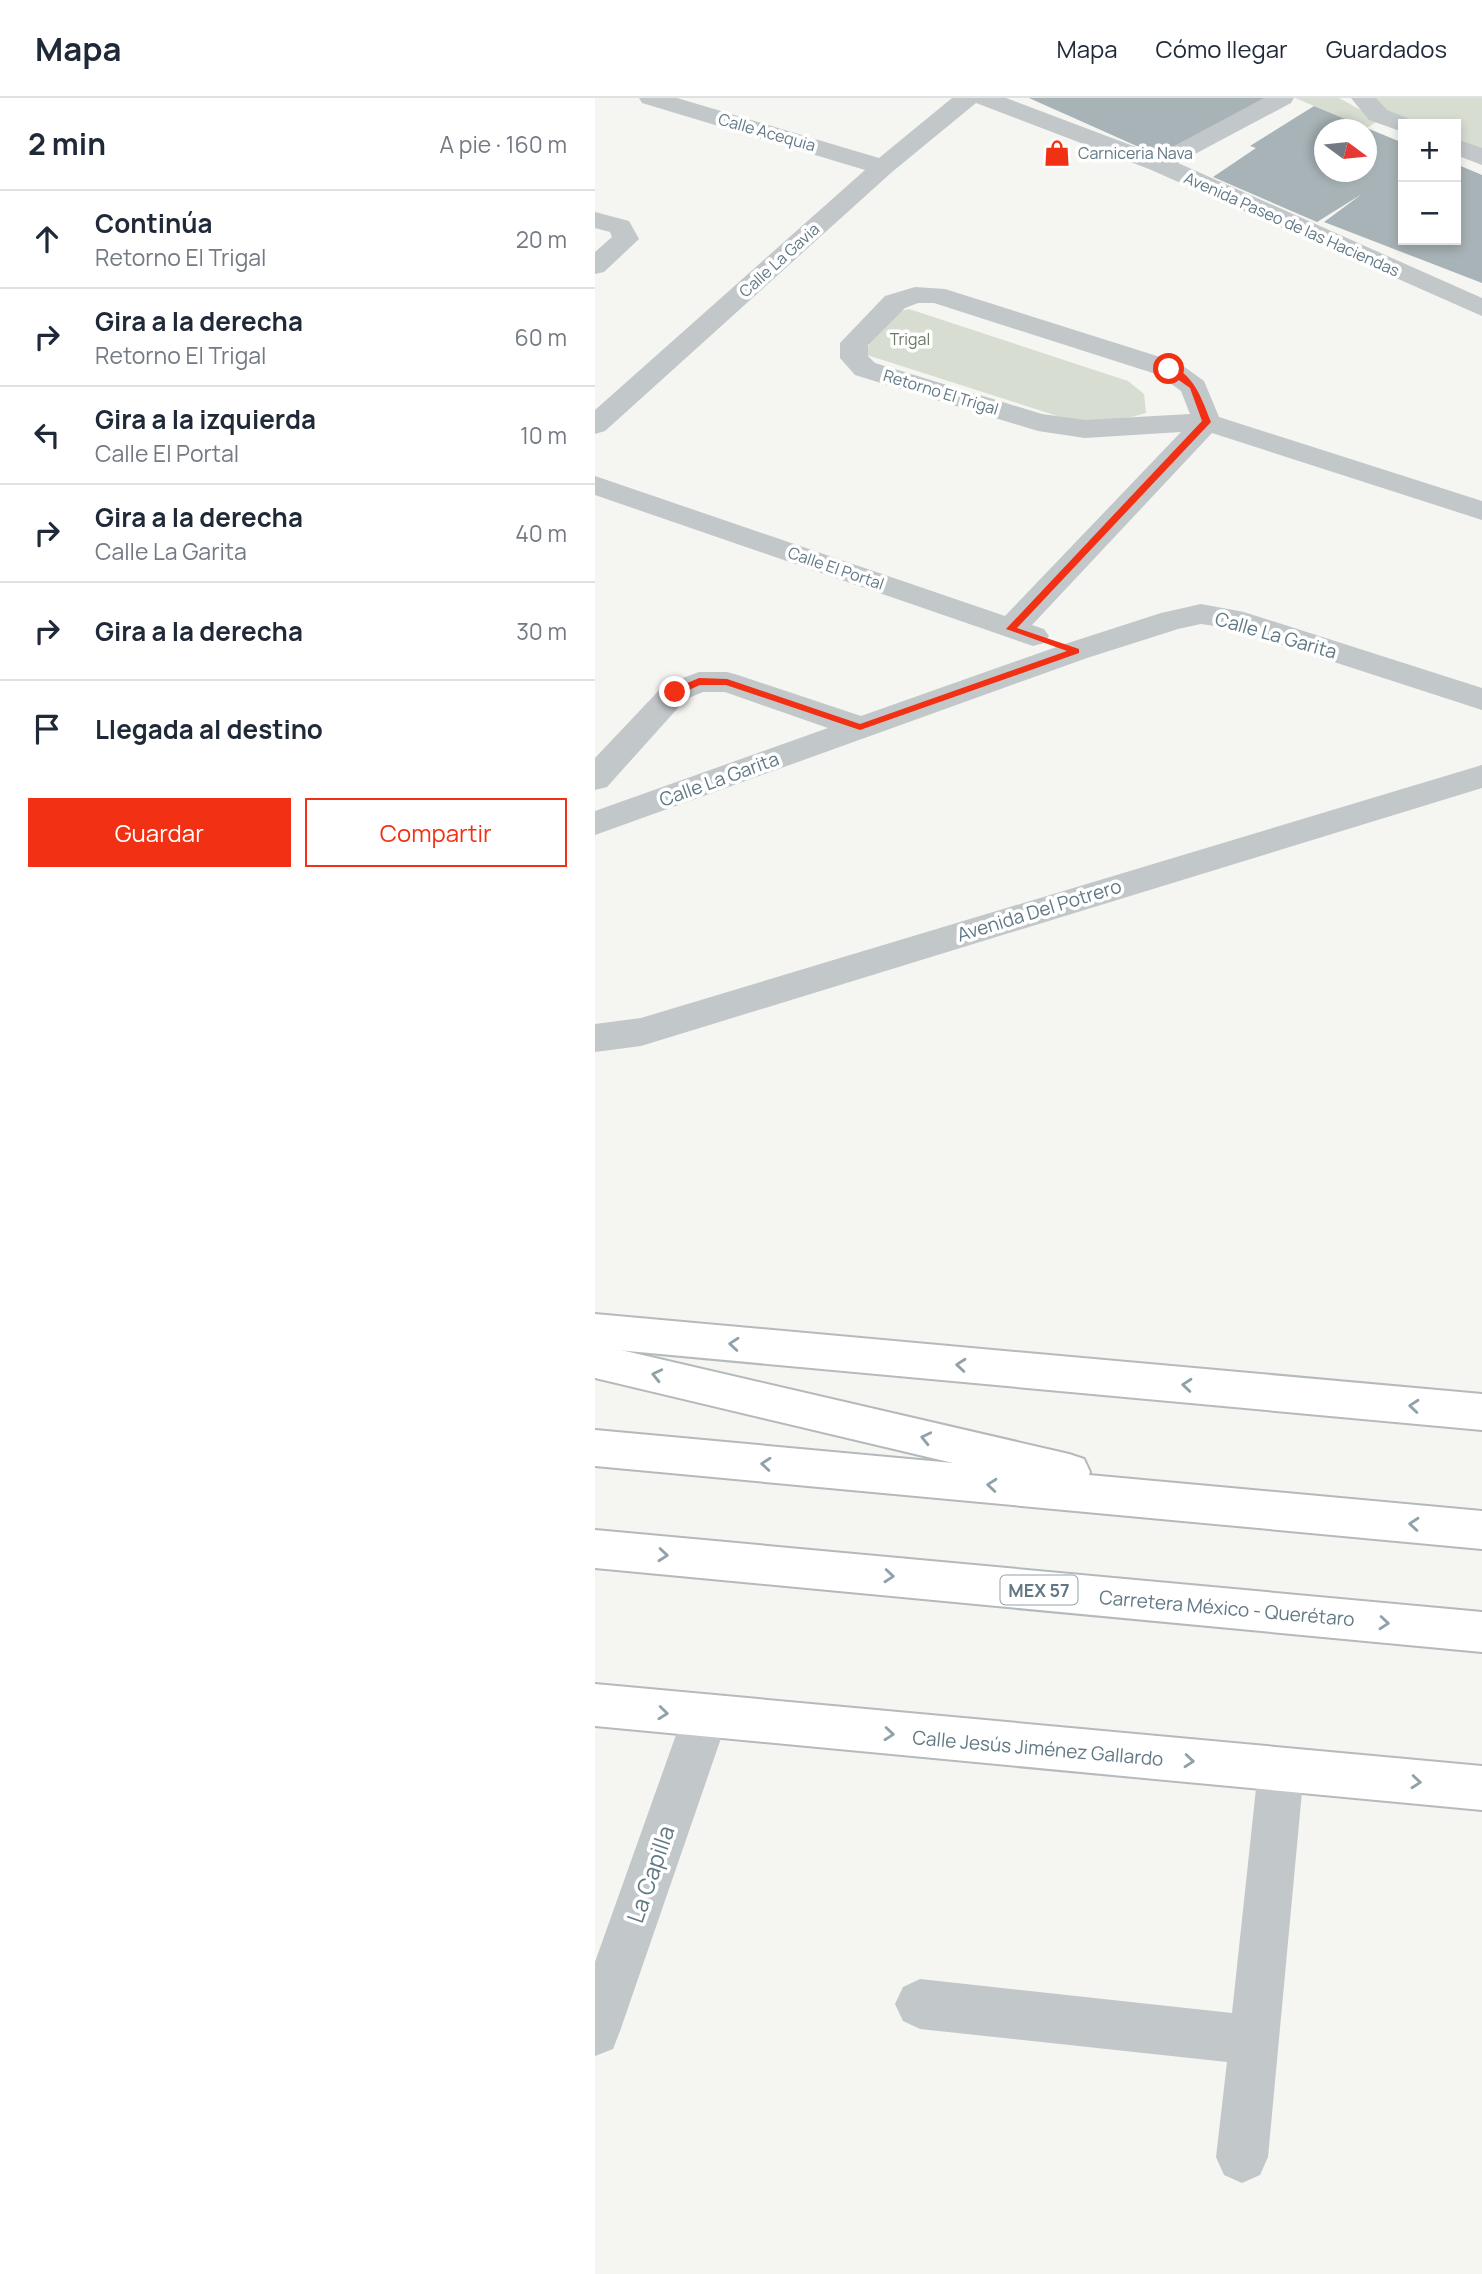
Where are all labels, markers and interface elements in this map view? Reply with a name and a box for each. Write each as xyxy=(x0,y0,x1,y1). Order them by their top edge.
text: Mapa xyxy=(35,26,122,71)
text: Mapa xyxy=(1057,32,1118,65)
text: Cómo llegar xyxy=(1156,32,1288,65)
text: Guardados xyxy=(1326,32,1447,65)
street label: Calle Acequia xyxy=(716,108,818,156)
north arrow xyxy=(1314,119,1377,182)
map controls xyxy=(1398,119,1461,245)
button: + xyxy=(1398,119,1461,182)
text: 2 min xyxy=(28,123,106,164)
text: A pie · 160 m xyxy=(440,128,567,160)
shop icon: Carniceria Nava xyxy=(1042,138,1072,168)
place label: Carniceria Nava xyxy=(1078,142,1193,164)
street label: Avenida Paseo de las Haciendas xyxy=(1181,166,1403,282)
button: − xyxy=(1398,182,1461,245)
text: Continúa xyxy=(95,205,213,241)
street label: Calle La Gavia xyxy=(734,218,824,302)
icon: ahead xyxy=(28,220,66,258)
text: 20 m xyxy=(516,223,567,255)
text: Retorno El Trigal xyxy=(95,241,266,273)
text: Gira a la derecha xyxy=(95,303,303,339)
icon: right xyxy=(28,318,66,356)
text: 60 m xyxy=(515,321,567,353)
park label: Trigal xyxy=(890,328,930,350)
text: Retorno El Trigal xyxy=(95,339,266,371)
route start xyxy=(1153,353,1184,384)
street label: Retorno El Trigal xyxy=(881,364,1001,420)
text: Gira a la izquierda xyxy=(95,401,316,437)
icon: left xyxy=(28,416,66,454)
text: 10 m xyxy=(520,419,567,451)
text: Calle El Portal xyxy=(95,437,239,469)
text: Gira a la derecha xyxy=(95,499,303,535)
icon: right xyxy=(28,514,66,552)
text: 40 m xyxy=(515,517,567,549)
text: Calle La Garita xyxy=(95,535,247,567)
street label: Calle El Portal xyxy=(785,541,887,595)
street label: Calle La Garita xyxy=(1212,605,1340,665)
icon: right xyxy=(28,612,66,650)
text: Gira a la derecha xyxy=(95,613,303,649)
text: 30 m xyxy=(516,615,567,647)
route end xyxy=(659,676,690,707)
icon: arrive xyxy=(28,710,66,748)
text: Llegada al destino xyxy=(95,711,323,747)
street label: Calle La Garita xyxy=(656,745,782,813)
button: Guardar xyxy=(28,798,291,867)
button: Compartir xyxy=(305,798,567,867)
street label: Avenida Del Potrero xyxy=(954,873,1124,947)
one-way arrow xyxy=(729,1337,740,1352)
one-way arrow xyxy=(955,1358,966,1373)
one-way arrow xyxy=(651,1369,663,1383)
one-way arrow xyxy=(1182,1378,1193,1393)
one-way arrow xyxy=(1408,1399,1419,1414)
one-way arrow xyxy=(920,1432,932,1447)
one-way arrow xyxy=(760,1456,772,1471)
one-way arrow xyxy=(987,1477,998,1492)
one-way arrow xyxy=(1408,1516,1420,1531)
one-way arrow xyxy=(657,1548,669,1563)
one-way arrow xyxy=(884,1569,895,1584)
road number: MEX 57 xyxy=(1001,1576,1077,1604)
street label: Carretera México - Querétaro xyxy=(1098,1584,1356,1632)
one-way arrow xyxy=(1379,1615,1390,1630)
one-way arrow xyxy=(657,1705,669,1720)
street label: Calle Jesús Jiménez Gallardo xyxy=(911,1724,1165,1772)
one-way arrow xyxy=(884,1726,895,1741)
one-way arrow xyxy=(1184,1753,1195,1768)
one-way arrow xyxy=(1410,1774,1421,1789)
street label: La Capilla xyxy=(618,1821,682,1927)

